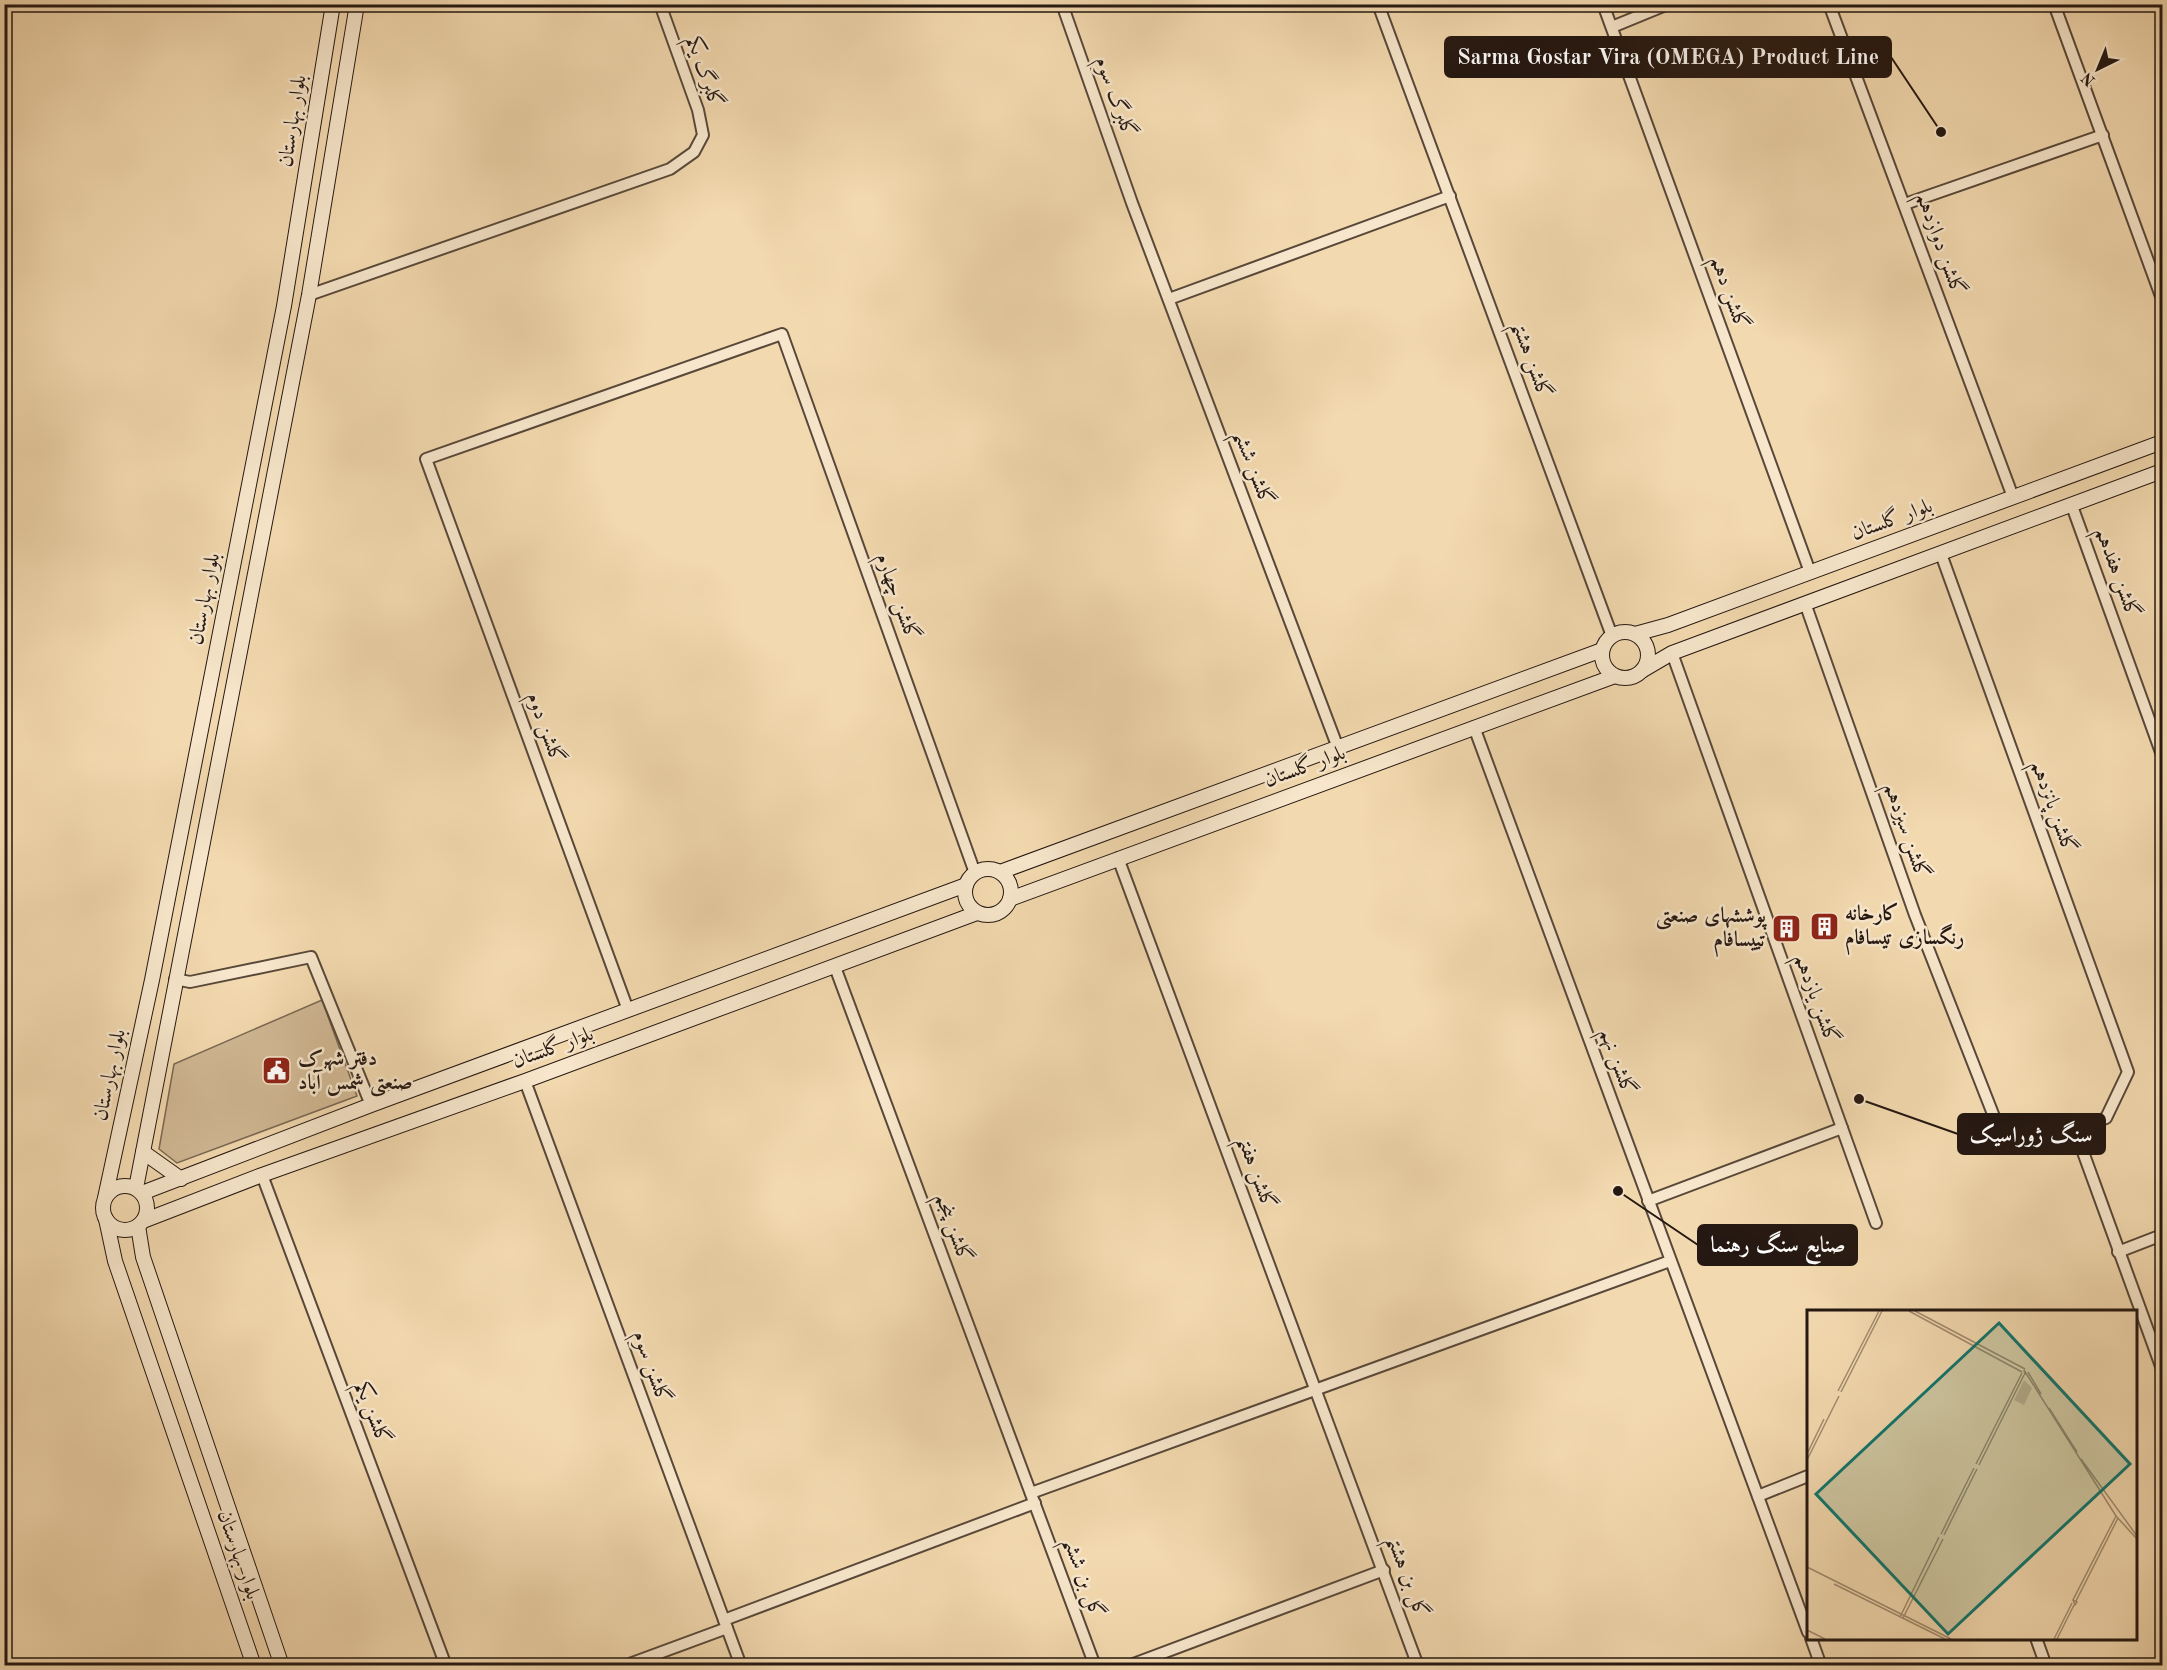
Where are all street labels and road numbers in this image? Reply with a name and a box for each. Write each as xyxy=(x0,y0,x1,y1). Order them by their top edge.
street label: گلبرگ یکم xyxy=(674,32,730,113)
street label: گلبرگ سوم xyxy=(1085,52,1143,142)
street label: بلوار بهارستان xyxy=(275,73,313,169)
street label: گلشن دوازدهم xyxy=(1904,188,1972,301)
street label: گلشن دهم xyxy=(1698,252,1756,335)
street label: گلشن هشتم xyxy=(1499,317,1558,404)
street label: گلشن ششم xyxy=(1221,426,1281,512)
street label: بلوار گلستان xyxy=(1847,492,1936,545)
street label: گلشن هفدهم xyxy=(2083,523,2147,624)
street label: گلشن چهارم xyxy=(866,549,926,646)
street label: بلوار بهارستان xyxy=(186,551,226,647)
street label: گلشن دوم xyxy=(517,688,571,769)
street label: بلوار گلستان xyxy=(1260,739,1349,792)
street label: گلشن پانزدهم xyxy=(2019,756,2083,859)
street label: گلشن سیزدهم xyxy=(1872,779,1936,884)
street label: گلشن یازدهم xyxy=(1783,950,1846,1050)
street label: بلوار گلستان xyxy=(508,1020,597,1073)
street label: گلشن نهم xyxy=(1588,1025,1642,1101)
street label: بلوار بهارستان xyxy=(90,1027,132,1123)
street label: گلشن هفتم xyxy=(1225,1132,1283,1216)
street label: گلشن پنجم xyxy=(923,1189,979,1268)
street label: گلشن سوم xyxy=(623,1326,678,1408)
street label: گلشن یکم xyxy=(343,1377,397,1450)
street label: بلوار بهارستان xyxy=(211,1508,263,1603)
street label: گل بن هشتم xyxy=(1374,1532,1435,1624)
street label: گل بن ششم xyxy=(1050,1533,1111,1624)

